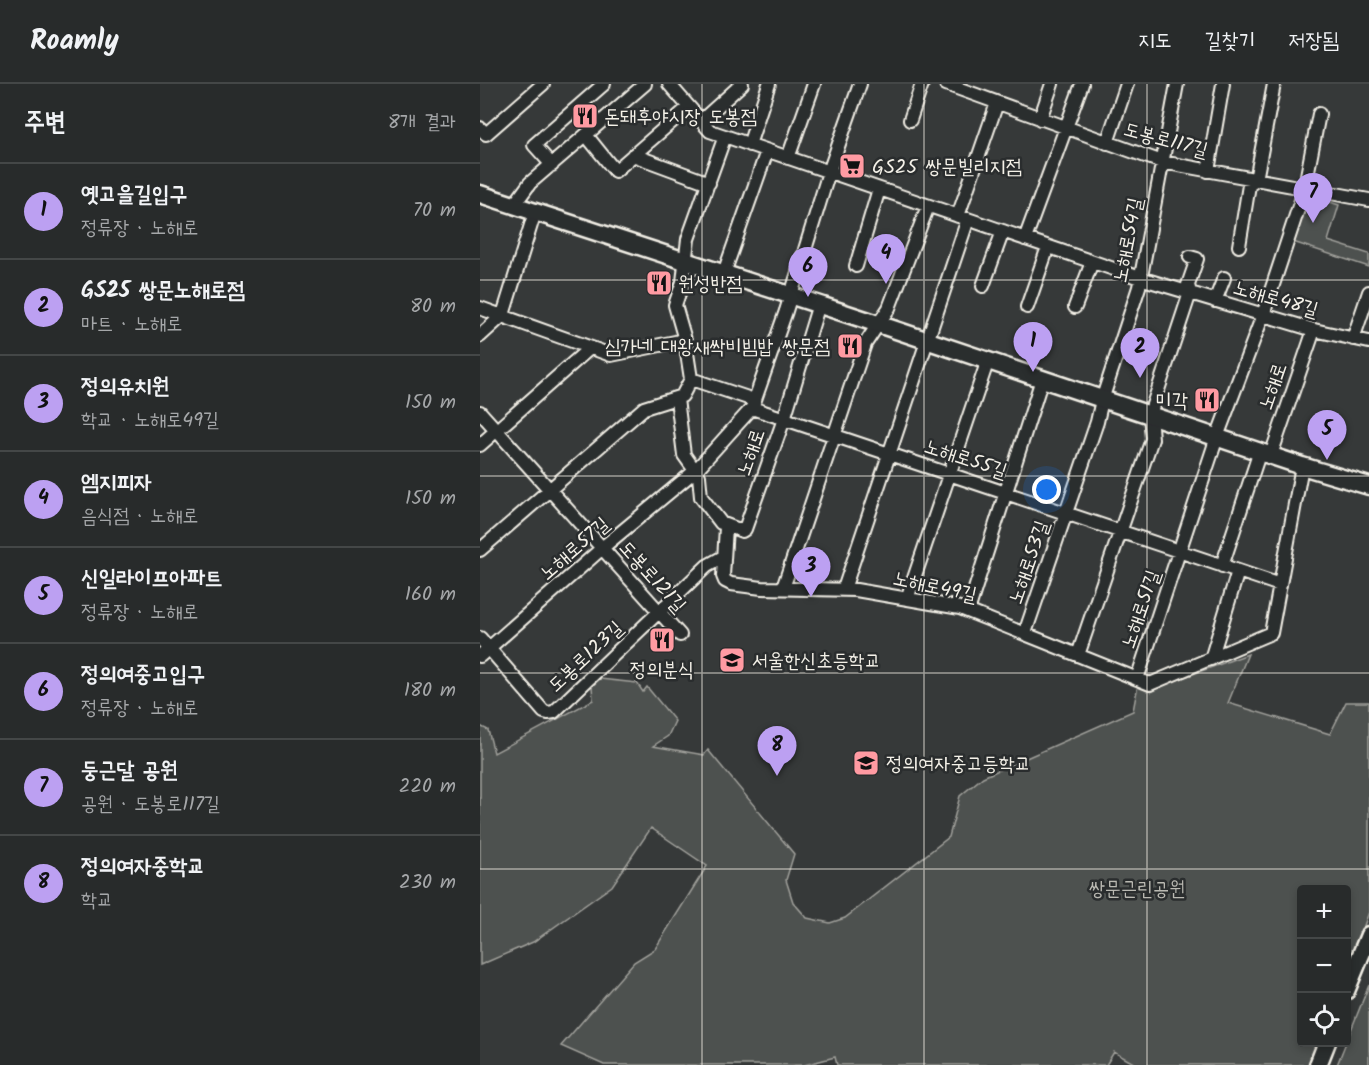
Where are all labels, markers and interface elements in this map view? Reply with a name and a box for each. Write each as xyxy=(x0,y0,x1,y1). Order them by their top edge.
text: Roamly xyxy=(30,19,119,64)
text: 지도 xyxy=(1138,25,1172,58)
text: 길찾기 xyxy=(1205,25,1255,58)
text: 저장됨 xyxy=(1288,25,1339,58)
restaurant icon: 돈돼후야시장 도봉점 xyxy=(570,101,600,131)
text: 주변 xyxy=(24,102,66,144)
place label: 돈돼후야시장 도봉점 xyxy=(604,102,757,134)
text: 8개 결과 xyxy=(388,107,456,139)
street label: 도봉로117길 xyxy=(1120,114,1211,168)
supermarket icon: GS25 쌍문빌리지점 xyxy=(837,151,867,181)
place label: GS25 쌍문빌리지점 xyxy=(872,152,1022,184)
pin: 7 xyxy=(1294,174,1332,223)
text: 옛고을길입구 xyxy=(81,178,187,213)
text: 1 xyxy=(40,195,47,227)
text: 70 m xyxy=(413,195,456,227)
street label: 노해로54길 xyxy=(1105,195,1153,286)
text: 정류장 · 노해로 xyxy=(81,213,198,245)
pin: 4 xyxy=(866,234,906,284)
pin: 6 xyxy=(788,248,828,297)
restaurant icon: 원성반점 xyxy=(644,268,674,298)
place label: 원성반점 xyxy=(678,269,742,301)
street label: 노해로48길 xyxy=(1229,272,1322,327)
text: GS25 쌍문노해로점 xyxy=(81,274,245,309)
text: 2 xyxy=(38,291,49,323)
text: 80 m xyxy=(410,291,456,323)
text: 마트 · 노해로 xyxy=(81,309,182,341)
pin: 1 xyxy=(1014,322,1052,372)
pin: 2 xyxy=(1120,328,1160,378)
restaurant icon: 심가네 대왕새싹비빔밥 쌍문점 xyxy=(835,331,865,361)
place label: 심가네 대왕새싹비빔밥 쌍문점 xyxy=(605,332,830,364)
street label: 노해로 xyxy=(1251,359,1297,415)
text: 정의유치원 xyxy=(81,370,170,405)
restaurant icon: 미각 xyxy=(1192,385,1222,415)
place label: 미각 xyxy=(1156,386,1188,418)
text: 3 xyxy=(38,387,49,419)
text: 150 m xyxy=(405,387,456,419)
text: 학교 · 노해로49길 xyxy=(81,405,219,437)
pin: 5 xyxy=(1308,410,1346,460)
street label: 노해로 xyxy=(729,425,775,481)
street label: 노해로55길 xyxy=(920,431,1011,488)
text: 엠지피자 xyxy=(81,466,152,501)
your location xyxy=(1032,475,1061,504)
text: 4 xyxy=(38,483,49,515)
text: 150 m xyxy=(405,483,456,515)
text: 음식점 · 노해로 xyxy=(81,501,198,533)
street label: 노해로57길 xyxy=(533,510,618,589)
street label: 노해로53길 xyxy=(1001,517,1059,609)
street label: 도봉로121길 xyxy=(610,534,693,621)
pin: 3 xyxy=(792,548,830,597)
text: 신일라이프아파트 xyxy=(81,562,223,597)
street label: 노해로49길 xyxy=(890,563,980,612)
street label: 노해로51길 xyxy=(1114,566,1170,653)
text: 5 xyxy=(38,579,49,611)
text: 160 m xyxy=(405,579,456,611)
text: 정류장 · 노해로 xyxy=(81,597,198,629)
street label: 도봉로123길 xyxy=(541,614,632,701)
restaurant icon: 정의분식 xyxy=(647,625,677,655)
school or university icon: 서울한신초등학교 xyxy=(717,645,747,675)
place label: 서울한신초등학교 xyxy=(752,646,881,678)
place label: 정의분식 xyxy=(630,655,694,687)
text: 정의여중고입구 xyxy=(81,658,205,693)
text: 6 xyxy=(38,675,49,707)
text: 180 m xyxy=(404,675,456,707)
text: 정류장 · 노해로 xyxy=(81,693,198,725)
pin: 8 xyxy=(758,726,796,776)
school or university icon: 정의여자중고등학교 xyxy=(851,748,881,778)
place label: 정의여자중고등학교 xyxy=(886,749,1031,781)
text: 둥근달 공원 xyxy=(81,754,178,789)
text: 7 xyxy=(39,771,48,803)
text: 220 m xyxy=(399,771,456,803)
text: 공원 · 도봉로117길 xyxy=(81,789,220,821)
text: 정의여자중학교 xyxy=(81,850,205,885)
text: 8 xyxy=(38,867,49,899)
text: 230 m xyxy=(399,867,456,899)
park label: 쌍문근린공원 xyxy=(1089,874,1185,906)
text: 학교 xyxy=(81,885,113,917)
map controls xyxy=(1297,885,1351,1047)
button: + xyxy=(1297,885,1351,939)
button: − xyxy=(1297,939,1351,993)
button: locate xyxy=(1297,993,1351,1047)

